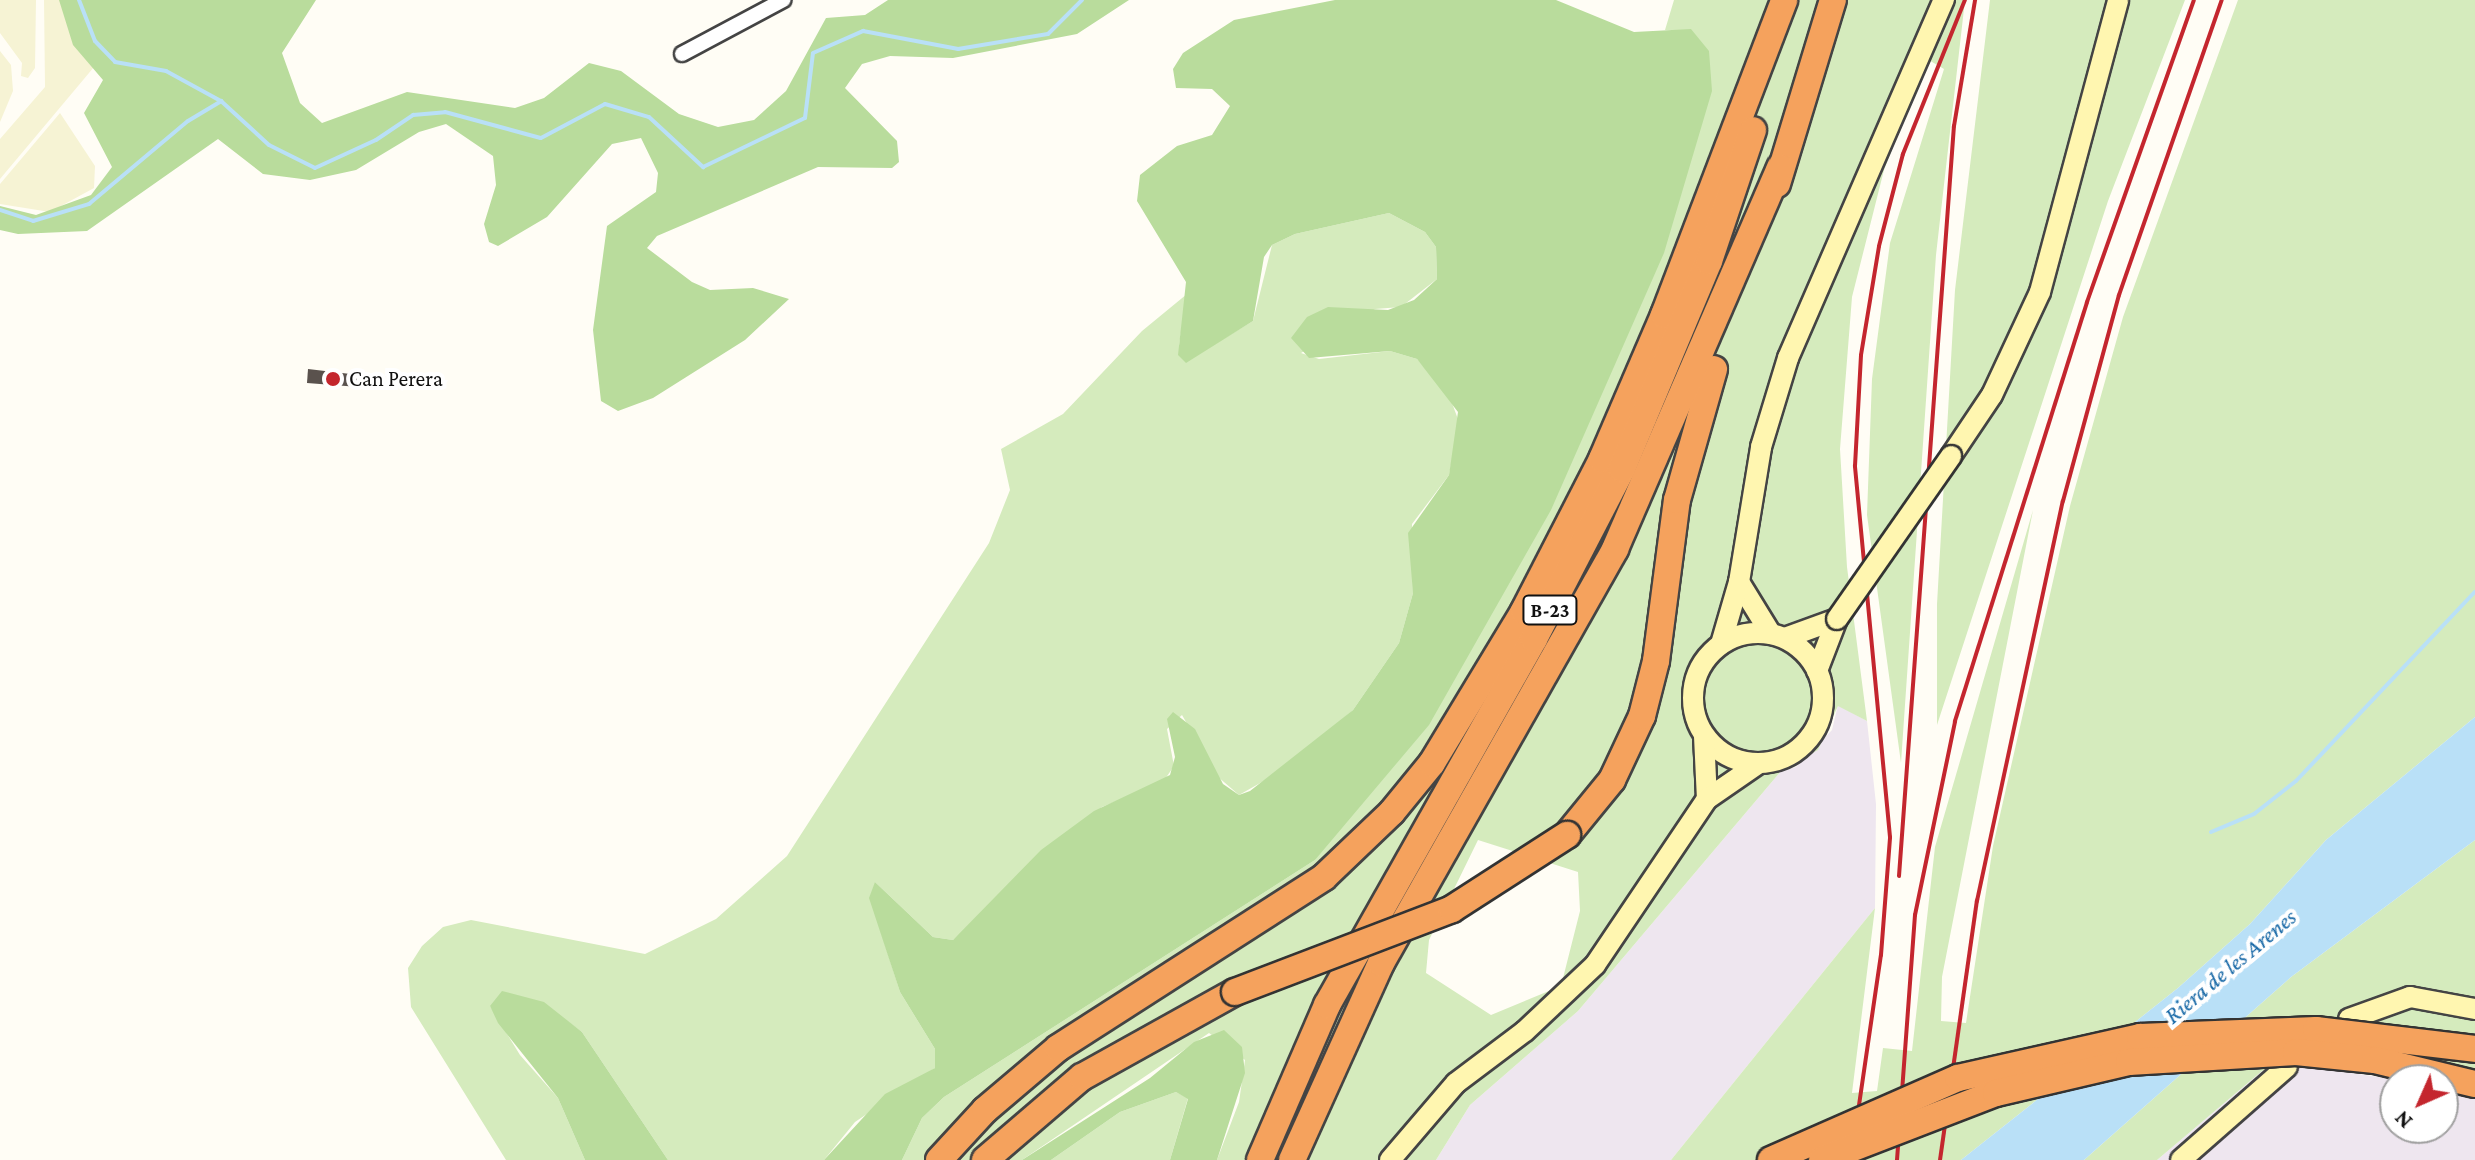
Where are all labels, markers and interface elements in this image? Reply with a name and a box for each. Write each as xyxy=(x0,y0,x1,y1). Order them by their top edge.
place label: Can Perera xyxy=(349,366,443,392)
marker: Can Perera xyxy=(324,370,342,388)
road number: B-23 xyxy=(1522,594,1578,626)
water label: Riera de les Arenes xyxy=(2158,902,2302,1030)
north arrow xyxy=(2379,1064,2459,1144)
text: N xyxy=(2389,1106,2417,1134)

